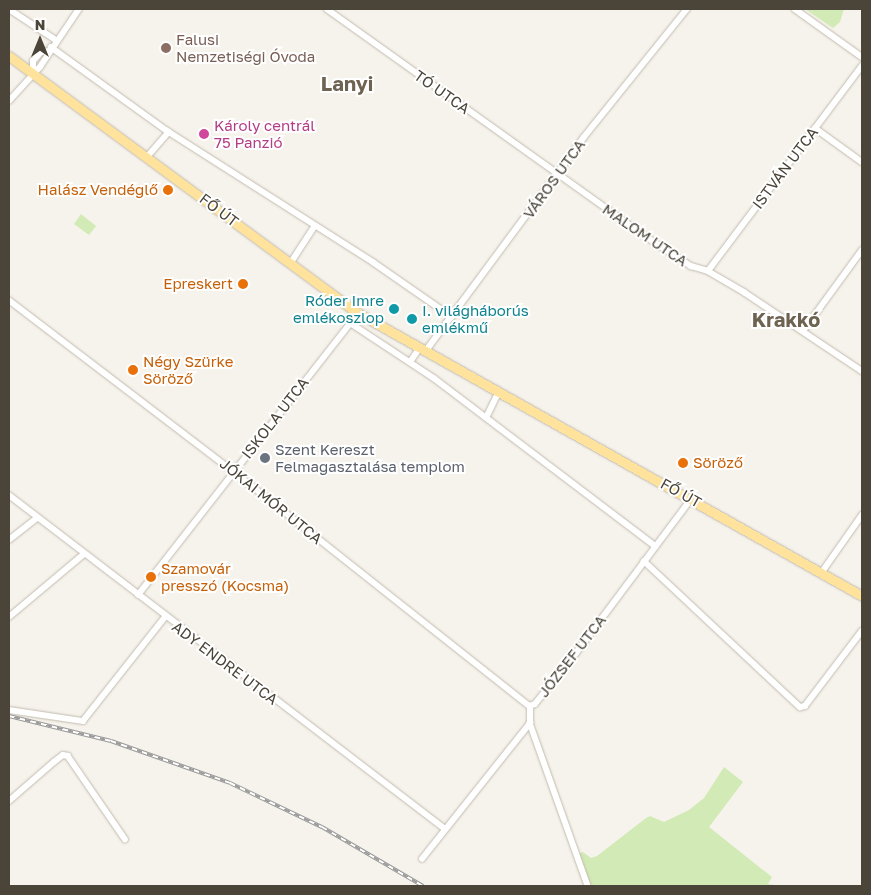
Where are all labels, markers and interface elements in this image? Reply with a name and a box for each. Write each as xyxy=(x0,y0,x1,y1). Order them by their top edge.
north arrow xyxy=(15,15,65,65)
text: N xyxy=(35,16,45,33)
place label: Falusi Nemzetiségi Óvoda xyxy=(176,30,315,65)
marker: Falusi Nemzetiségi Óvoda xyxy=(160,42,172,54)
street label: TÓ UTCA xyxy=(411,66,473,118)
district label: Lanyi xyxy=(321,71,373,95)
place label: Károly centrál 75 Panzió xyxy=(214,116,315,151)
street label: ISTVÁN UTCA xyxy=(748,124,822,212)
marker: Károly centrál 75 Panzió xyxy=(198,128,210,140)
street label: VÁROS UTCA xyxy=(519,136,589,222)
place label: Halász Vendéglő xyxy=(38,181,158,199)
marker: Halász Vendéglő xyxy=(162,184,174,196)
street label: FŐ ÚT xyxy=(196,190,242,230)
street label: MALOM UTCA xyxy=(599,200,691,270)
place label: Epreskert xyxy=(163,275,233,293)
marker: Epreskert xyxy=(237,278,249,290)
place label: Róder Imre emlékoszlop xyxy=(293,291,384,326)
place label: I. világháborús emlékmű xyxy=(422,301,529,336)
marker: Róder Imre emlékoszlop xyxy=(388,303,400,315)
district label: Krakkó xyxy=(752,307,820,331)
marker: I. világháborús emlékmű xyxy=(406,313,418,325)
place label: Négy Szürke Söröző xyxy=(143,352,233,387)
marker: Négy Szürke Söröző xyxy=(127,364,139,376)
street label: ISKOLA UTCA xyxy=(238,374,312,462)
place label: Szent Kereszt Felmagasztalása templom xyxy=(275,440,465,475)
marker: Szent Kereszt Felmagasztalása templom xyxy=(259,452,271,464)
street label: JÓKAI MÓR UTCA xyxy=(216,454,326,548)
place label: Söröző xyxy=(693,454,743,472)
marker: Söröző xyxy=(677,457,689,469)
street label: FŐ ÚT xyxy=(657,474,705,512)
place label: Szamovár presszó (Kocsma) xyxy=(161,559,289,594)
marker: Szamovár presszó (Kocsma) xyxy=(145,571,157,583)
street label: JÓZSEF UTCA xyxy=(534,611,610,701)
street label: ADY ENDRE UTCA xyxy=(169,617,281,709)

